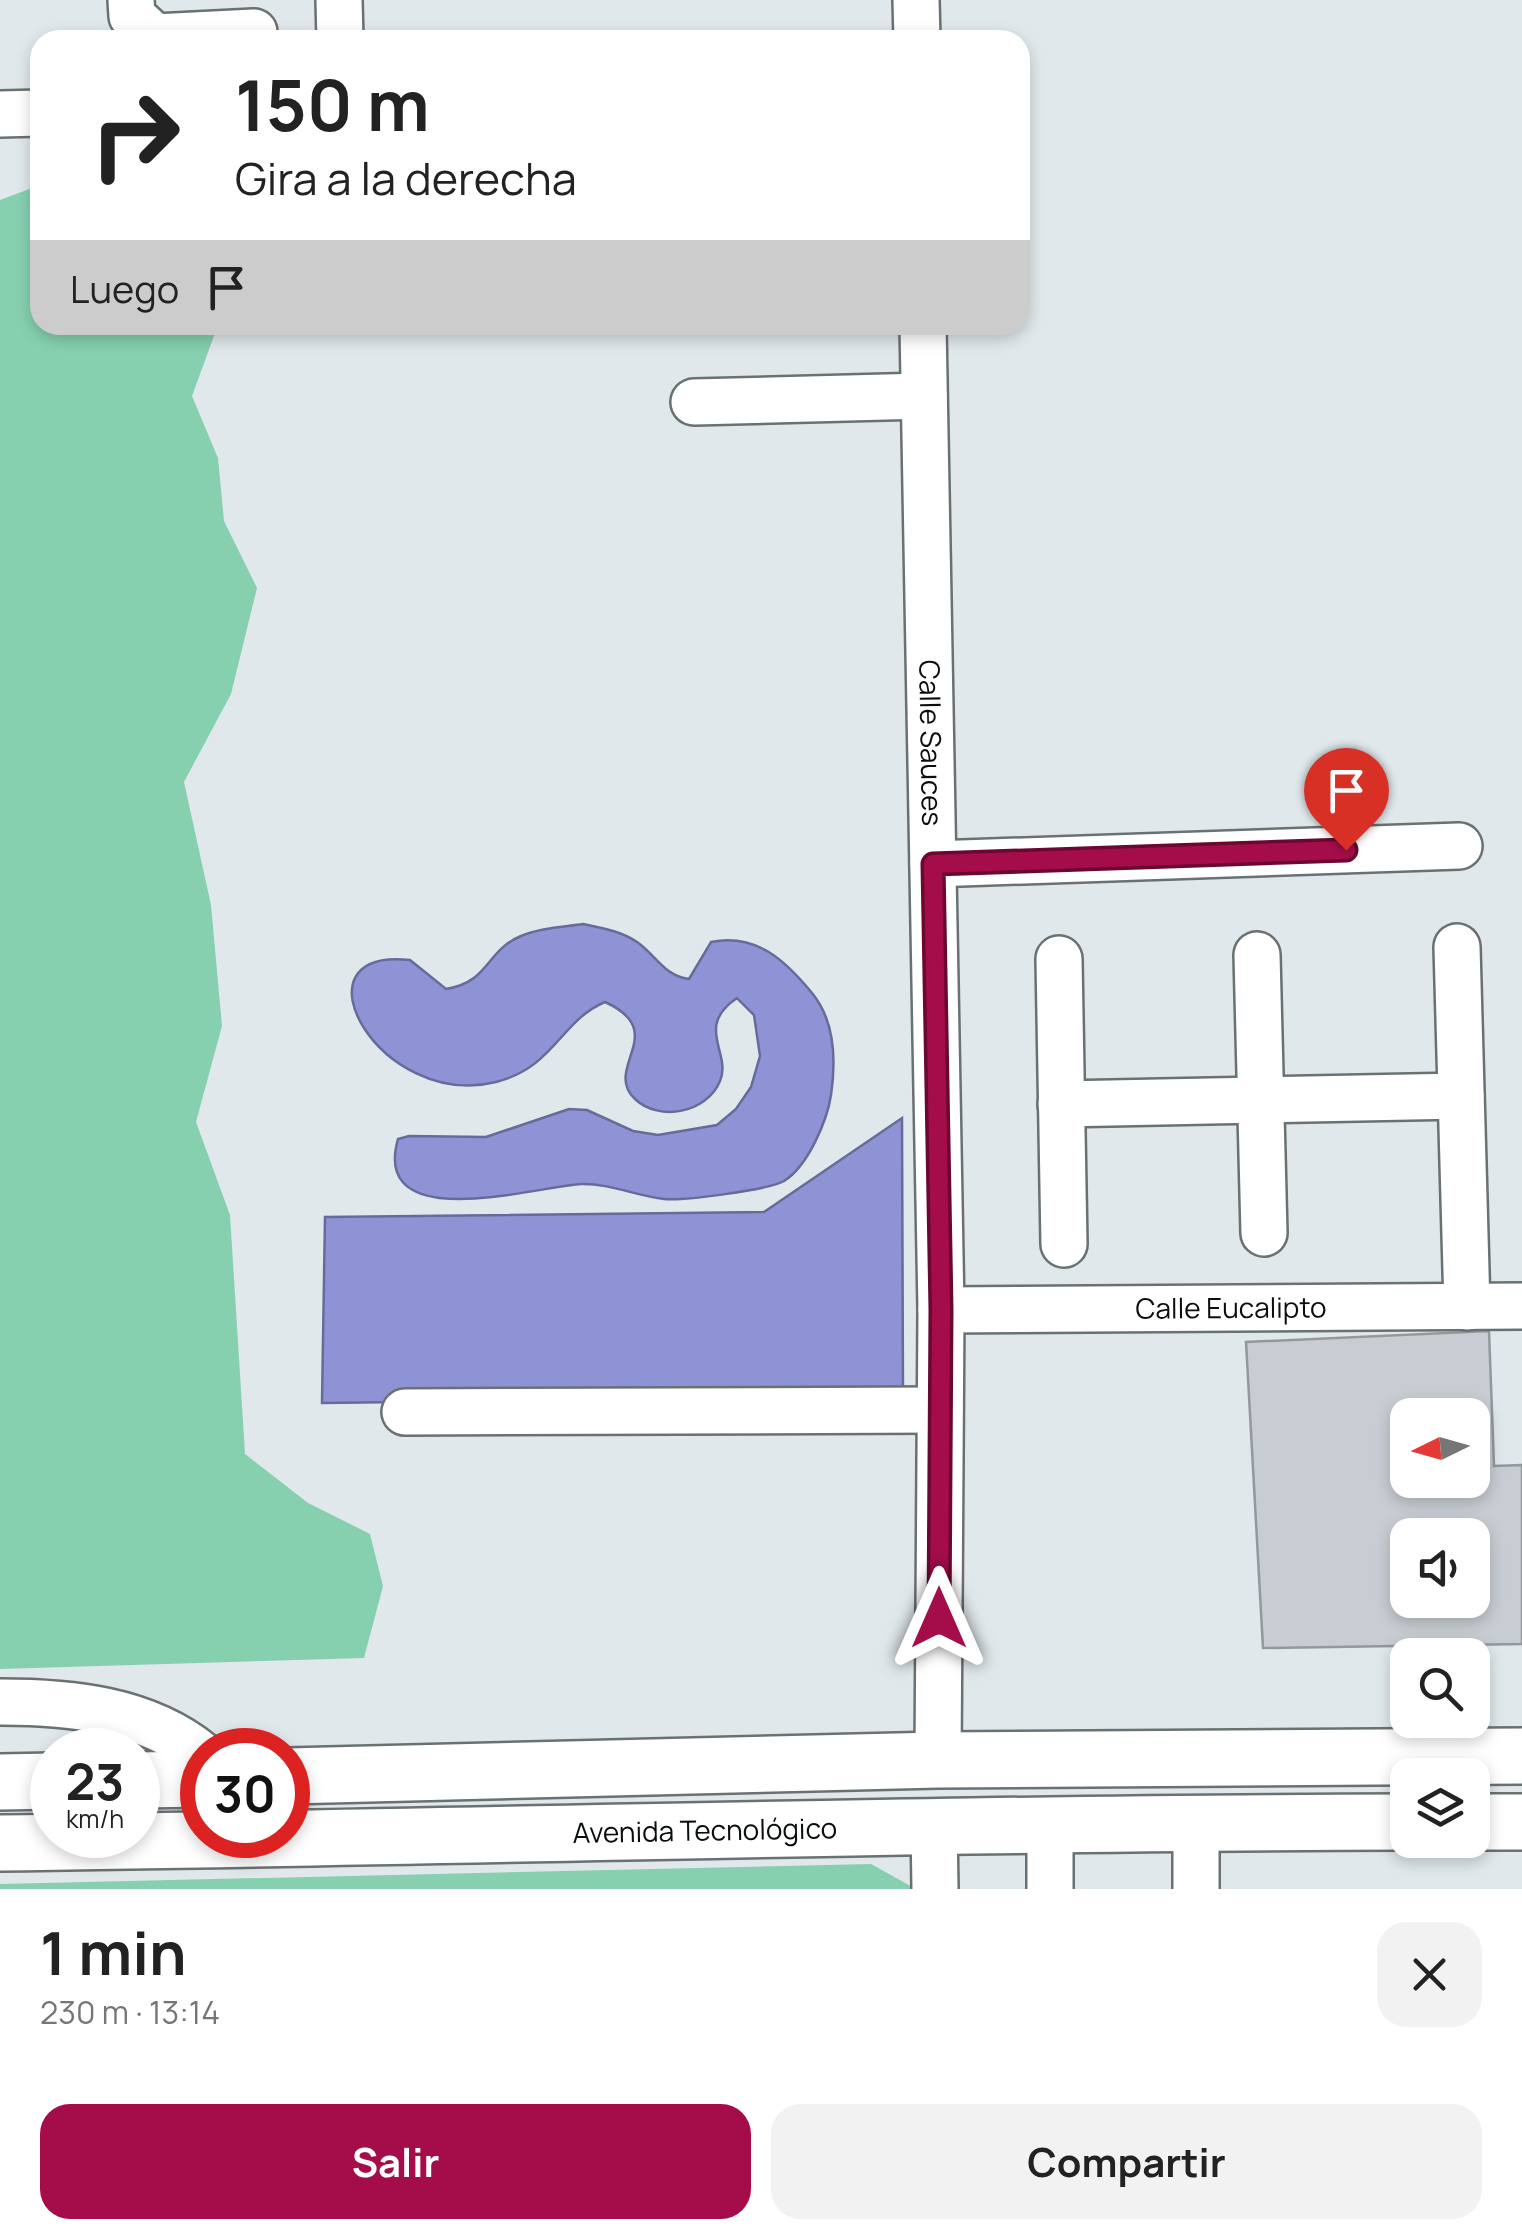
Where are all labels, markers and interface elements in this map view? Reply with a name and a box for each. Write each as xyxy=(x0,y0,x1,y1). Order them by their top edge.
text: 150 m xyxy=(235,56,430,152)
icon: right xyxy=(70,70,200,200)
text: Gira a la derecha xyxy=(235,147,577,209)
icon: arrive xyxy=(199,260,254,315)
text: Luego xyxy=(70,262,179,314)
street label: Calle Sauces xyxy=(911,659,952,826)
pin xyxy=(1304,748,1389,851)
icon: arrive xyxy=(1319,763,1374,818)
street label: Calle Eucalipto xyxy=(1135,1287,1327,1327)
north arrow xyxy=(1390,1398,1490,1498)
map controls xyxy=(1390,1398,1490,1858)
button: sound xyxy=(1390,1518,1490,1618)
position arrow xyxy=(887,1566,991,1670)
button: search xyxy=(1390,1638,1490,1738)
speed limit sign: 30 xyxy=(180,1728,310,1858)
text: 23 xyxy=(66,1747,124,1815)
button: layers xyxy=(1390,1758,1490,1858)
text: km/h xyxy=(66,1801,124,1836)
street label: Avenida Tecnológico xyxy=(572,1808,837,1851)
text: 1 min xyxy=(40,1911,187,1993)
button: close xyxy=(1377,1922,1482,2027)
text: 230 m · 13:14 xyxy=(40,1990,220,2034)
button: Salir xyxy=(40,2104,751,2219)
button: Compartir xyxy=(771,2104,1482,2219)

